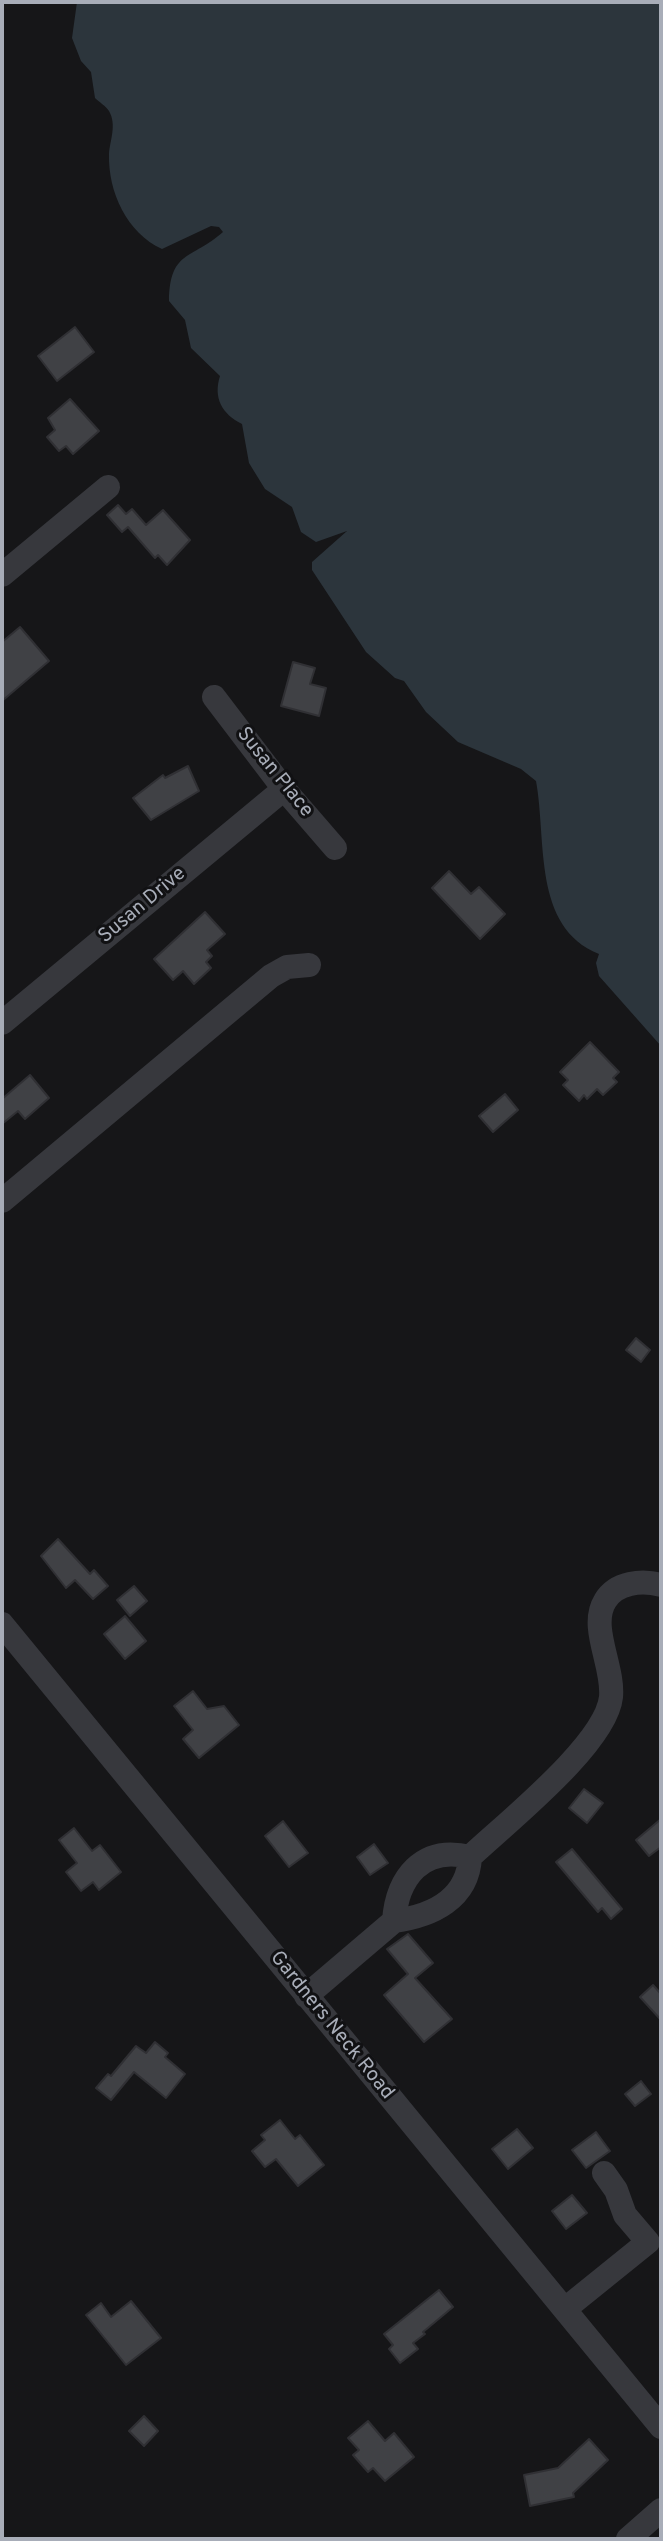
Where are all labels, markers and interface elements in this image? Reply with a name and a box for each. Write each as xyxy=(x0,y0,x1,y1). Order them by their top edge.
street label: Susan Place xyxy=(230,723,318,823)
street label: Susan Drive xyxy=(94,863,192,949)
street label: Gardners Neck Road xyxy=(264,1947,398,2105)

